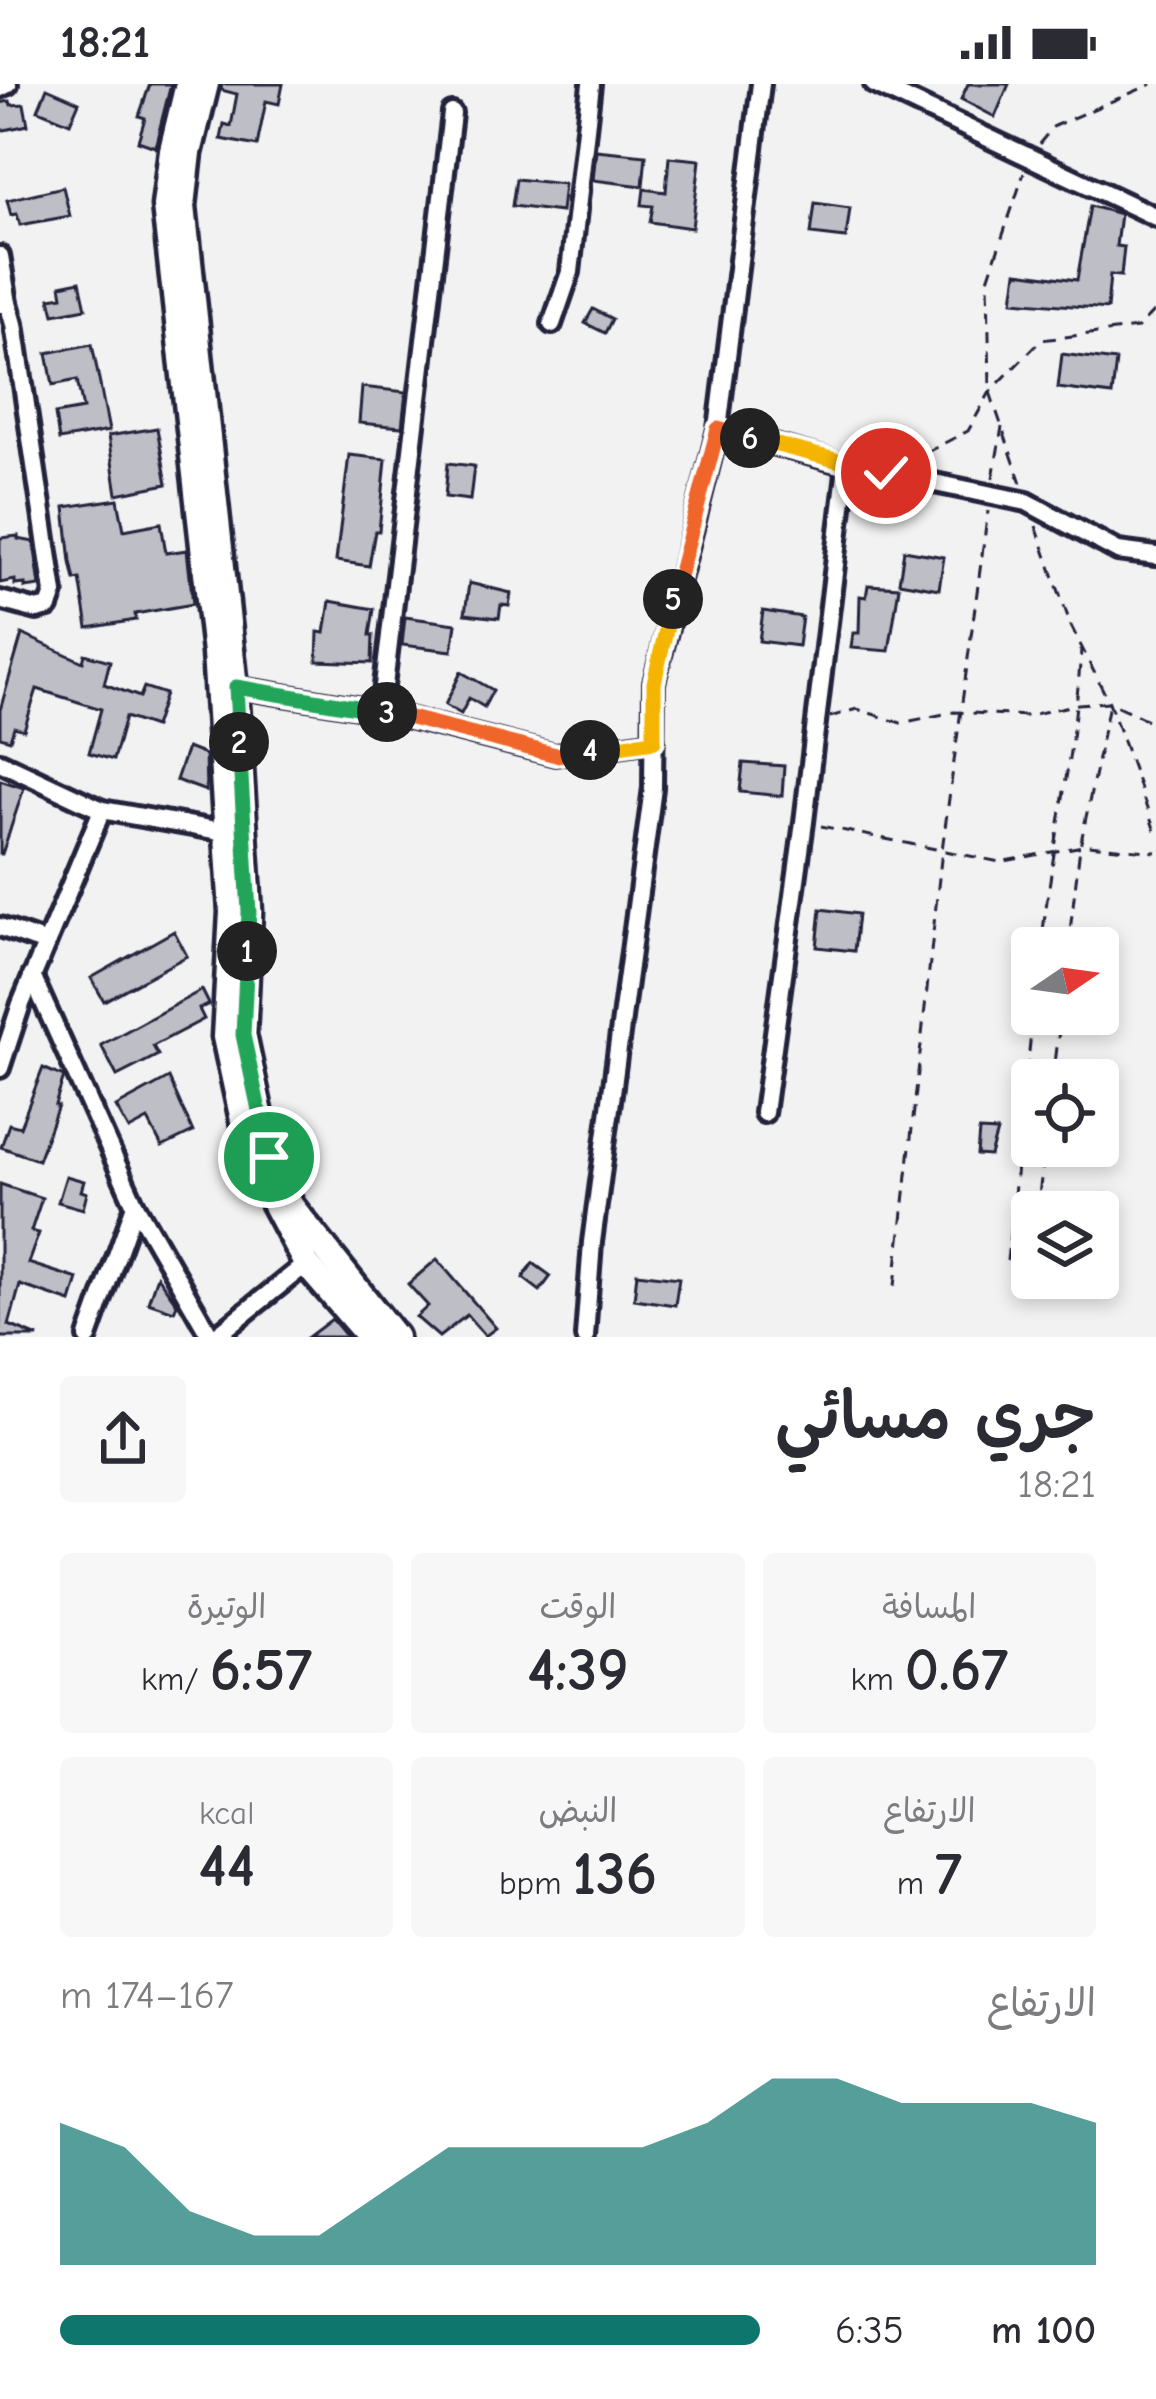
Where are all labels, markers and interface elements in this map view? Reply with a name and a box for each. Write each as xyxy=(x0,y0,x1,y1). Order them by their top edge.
text: 18:21 xyxy=(60,16,150,68)
pin: 6 xyxy=(720,408,780,468)
text: 6 xyxy=(741,419,759,457)
pin xyxy=(835,422,937,524)
icon: check xyxy=(853,440,919,506)
pin: 5 xyxy=(643,569,703,629)
text: 5 xyxy=(664,580,682,618)
pin: 3 xyxy=(357,682,417,742)
text: 3 xyxy=(379,693,395,731)
pin: 2 xyxy=(209,712,269,772)
pin: 4 xyxy=(560,720,620,780)
text: 2 xyxy=(231,723,247,761)
text: 4 xyxy=(582,731,598,769)
pin: 1 xyxy=(217,921,277,981)
north arrow xyxy=(1011,927,1119,1035)
map controls xyxy=(1011,927,1119,1299)
text: 1 xyxy=(241,932,253,970)
button: locate xyxy=(1011,1059,1119,1167)
pin xyxy=(218,1106,320,1208)
icon: arrive xyxy=(236,1124,302,1190)
button: layers xyxy=(1011,1191,1119,1299)
button: share xyxy=(60,1376,186,1502)
text: جري مسائي xyxy=(775,1379,1096,1455)
text: 18:21 xyxy=(1018,1462,1096,1507)
text: الوتيرة xyxy=(187,1588,267,1626)
text: الوقت xyxy=(540,1588,617,1626)
text: المسافة xyxy=(882,1588,976,1626)
text: 6:57 xyxy=(210,1636,312,1705)
text: 4:39 xyxy=(527,1636,629,1705)
text: 0.67 xyxy=(905,1636,1008,1705)
text: /km xyxy=(141,1660,210,1698)
text: km xyxy=(850,1660,905,1698)
text: النبض xyxy=(539,1792,617,1830)
text: الارتفاع xyxy=(883,1792,976,1830)
text: kcal xyxy=(199,1794,254,1832)
text: 44 xyxy=(199,1832,255,1901)
text: 136 xyxy=(572,1840,657,1909)
text: 7 xyxy=(935,1840,962,1909)
text: bpm xyxy=(499,1864,572,1902)
text: m xyxy=(897,1864,935,1902)
text: 167–174 m xyxy=(60,1973,233,2018)
text: الارتفاع xyxy=(987,1981,1096,2026)
text: 6:35 xyxy=(835,2308,904,2353)
text: 100 m xyxy=(991,2308,1096,2353)

